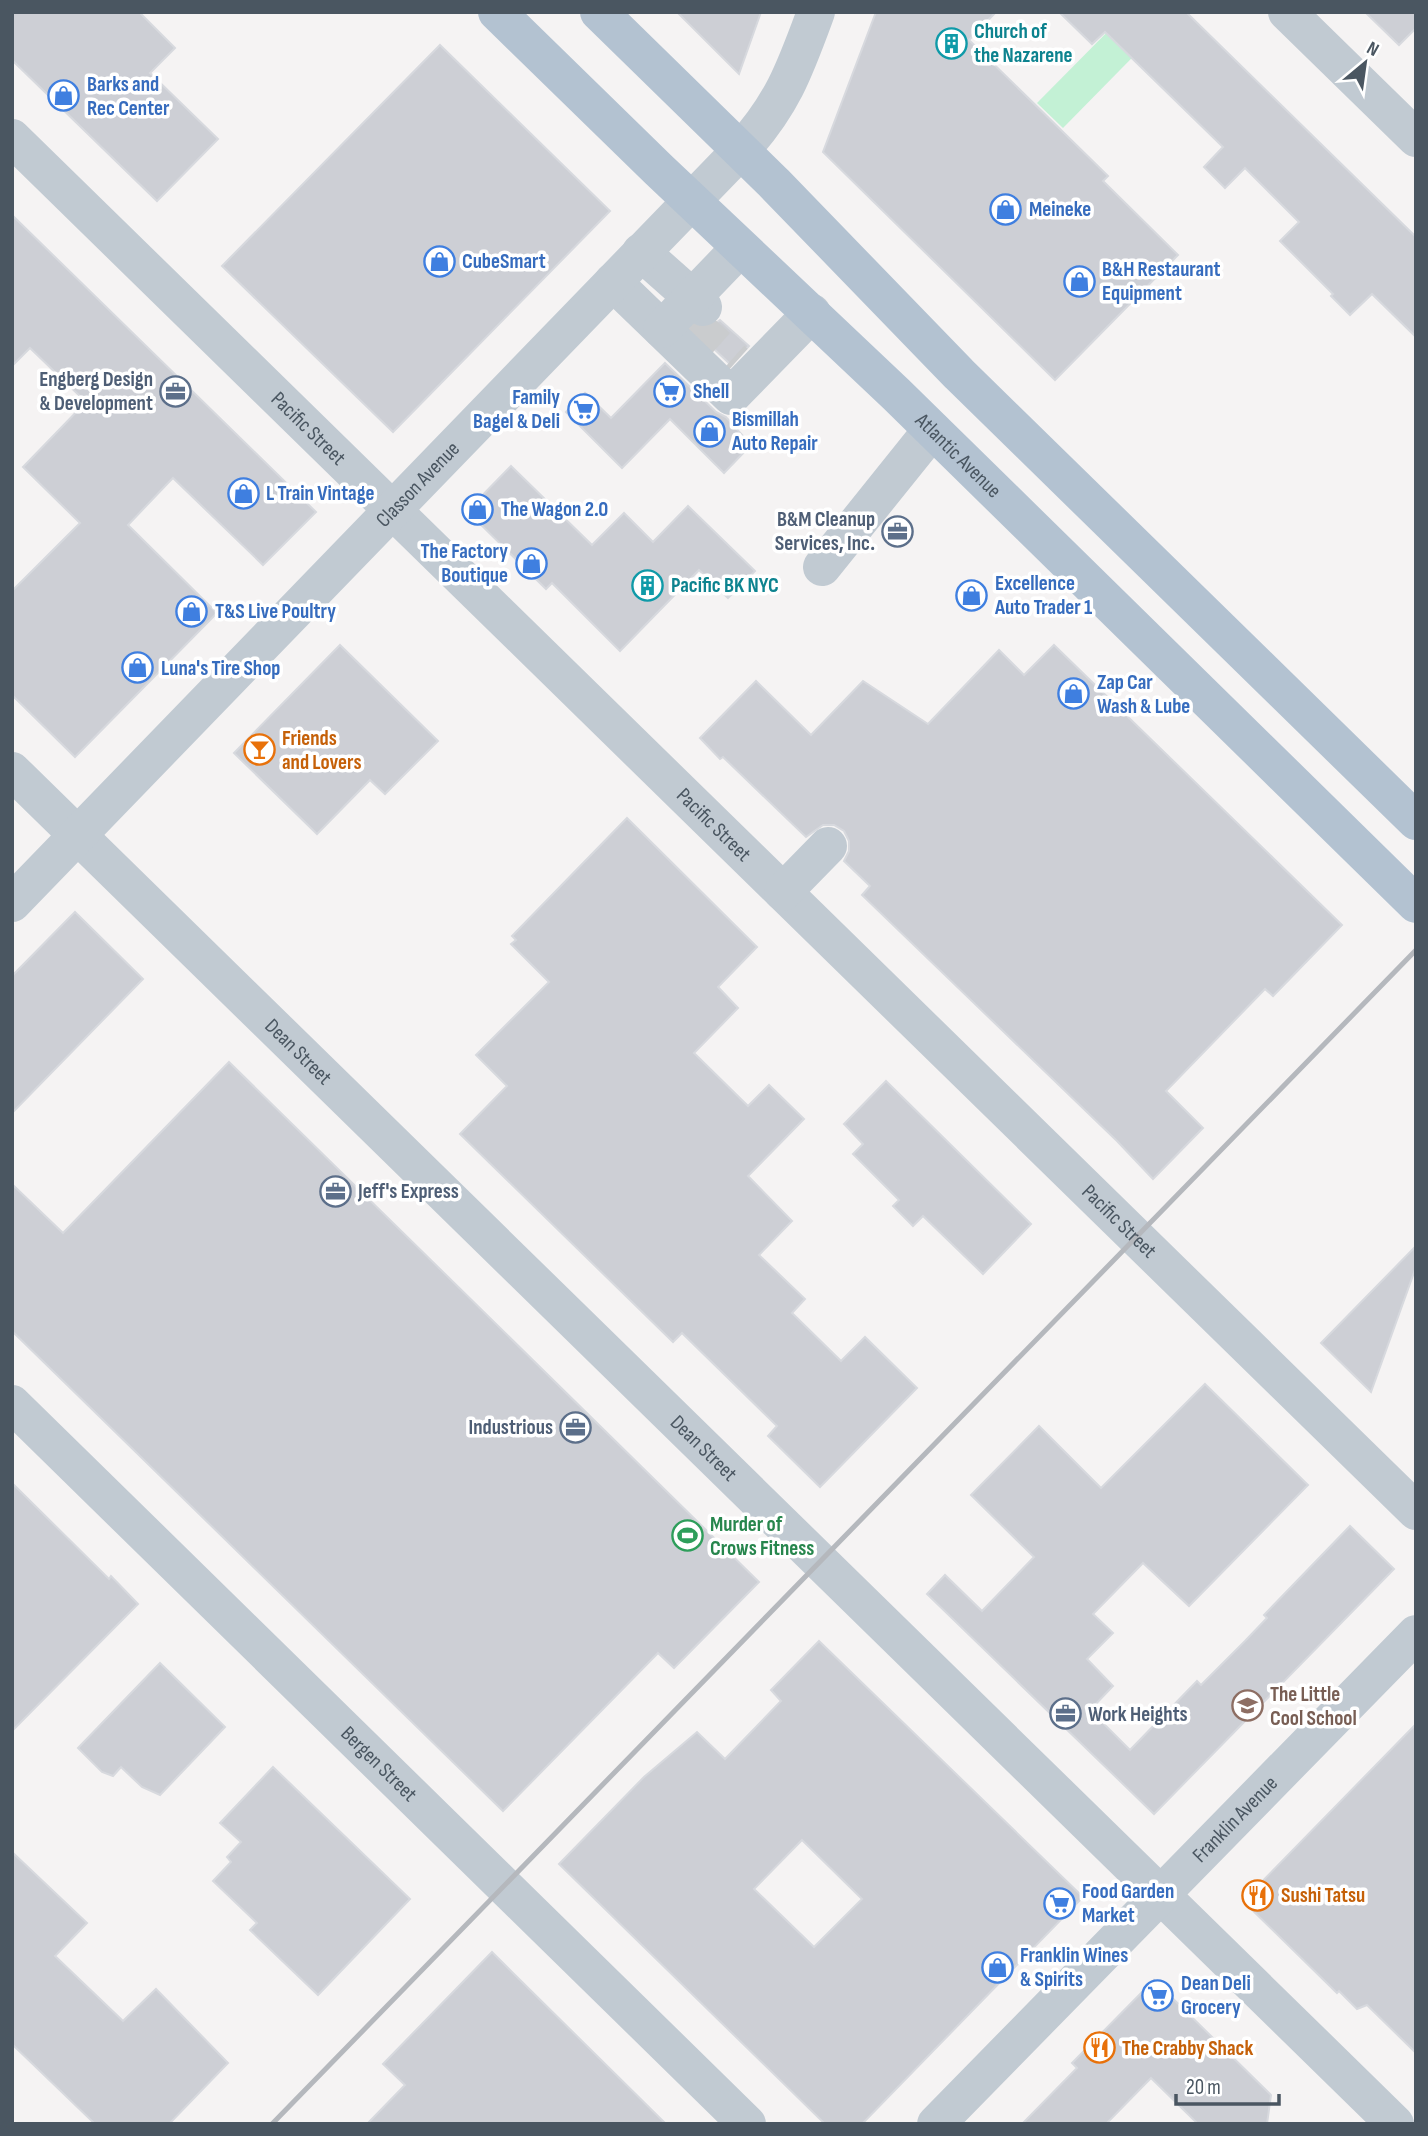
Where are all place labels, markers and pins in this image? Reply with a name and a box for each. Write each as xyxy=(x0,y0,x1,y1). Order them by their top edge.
place label: Church of the Nazarene xyxy=(974,19,1073,68)
building icon: Church of the Nazarene xyxy=(934,26,968,60)
place label: Barks and Rec Center xyxy=(87,72,170,121)
shop icon: Barks and Rec Center xyxy=(47,79,81,113)
shop icon: Meineke xyxy=(989,192,1023,226)
place label: Meineke xyxy=(1029,197,1091,222)
shop icon: CubeSmart xyxy=(422,244,456,278)
place label: CubeSmart xyxy=(462,249,546,274)
place label: B&H Restaurant Equipment xyxy=(1102,257,1221,306)
shop icon: B&H Restaurant Equipment xyxy=(1062,264,1096,298)
place label: Engberg Design & Development xyxy=(39,367,153,416)
office icon: Engberg Design & Development xyxy=(159,374,193,408)
supermarket icon: Shell xyxy=(653,374,687,408)
place label: Shell xyxy=(693,379,729,404)
place label: Family Bagel & Deli xyxy=(473,385,560,434)
supermarket icon: Family Bagel & Deli xyxy=(566,392,600,426)
place label: Bismillah Auto Repair xyxy=(731,407,818,456)
shop icon: Bismillah Auto Repair xyxy=(692,414,726,448)
shop icon: L Train Vintage xyxy=(226,476,260,510)
place label: L Train Vintage xyxy=(266,481,374,506)
shop icon: The Wagon 2.0 xyxy=(461,492,495,526)
place label: The Wagon 2.0 xyxy=(501,497,608,522)
place label: B&M Cleanup Services, Inc. xyxy=(775,507,875,556)
office icon: B&M Cleanup Services, Inc. xyxy=(881,514,915,548)
place label: The Factory Boutique xyxy=(421,539,508,588)
shop icon: The Factory Boutique xyxy=(514,546,548,580)
building icon: Pacific BK NYC xyxy=(631,568,665,602)
place label: Excellence Auto Trader 1 xyxy=(994,571,1092,620)
place label: Pacific BK NYC xyxy=(671,573,779,598)
shop icon: Excellence Auto Trader 1 xyxy=(955,578,989,612)
shop icon: T&S Live Poultry xyxy=(175,594,209,628)
place label: T&S Live Poultry xyxy=(215,599,336,624)
shop icon: Luna's Tire Shop xyxy=(121,651,155,685)
place label: Luna's Tire Shop xyxy=(161,656,280,681)
place label: Zap Car Wash & Lube xyxy=(1097,670,1190,719)
shop icon: Zap Car Wash & Lube xyxy=(1057,677,1091,711)
place label: Friends and Lovers xyxy=(282,726,361,775)
bar icon: Friends and Lovers xyxy=(242,733,276,767)
office icon: Jeff's Express xyxy=(318,1174,352,1208)
place label: Jeff's Express xyxy=(357,1179,459,1204)
office icon: Industrious xyxy=(559,1410,593,1444)
place label: Industrious xyxy=(469,1415,553,1440)
place label: Murder of Crows Fitness xyxy=(710,1512,814,1561)
sports icon: Murder of Crows Fitness xyxy=(670,1519,704,1553)
place label: The Little Cool School xyxy=(1270,1682,1357,1731)
school or university icon: The Little Cool School xyxy=(1230,1689,1264,1723)
office icon: Work Heights xyxy=(1048,1697,1082,1731)
place label: Work Heights xyxy=(1088,1702,1188,1727)
restaurant icon: Sushi Tatsu xyxy=(1241,1878,1275,1912)
place label: Food Garden Market xyxy=(1082,1879,1174,1928)
place label: Sushi Tatsu xyxy=(1281,1883,1365,1908)
supermarket icon: Food Garden Market xyxy=(1042,1886,1076,1920)
place label: Franklin Wines & Spirits xyxy=(1020,1943,1128,1992)
shop icon: Franklin Wines & Spirits xyxy=(980,1950,1014,1984)
place label: Dean Deli Grocery xyxy=(1181,1971,1251,2020)
supermarket icon: Dean Deli Grocery xyxy=(1141,1978,1175,2012)
restaurant icon: The Crabby Shack xyxy=(1082,2031,1116,2065)
place label: The Crabby Shack xyxy=(1122,2036,1253,2061)

